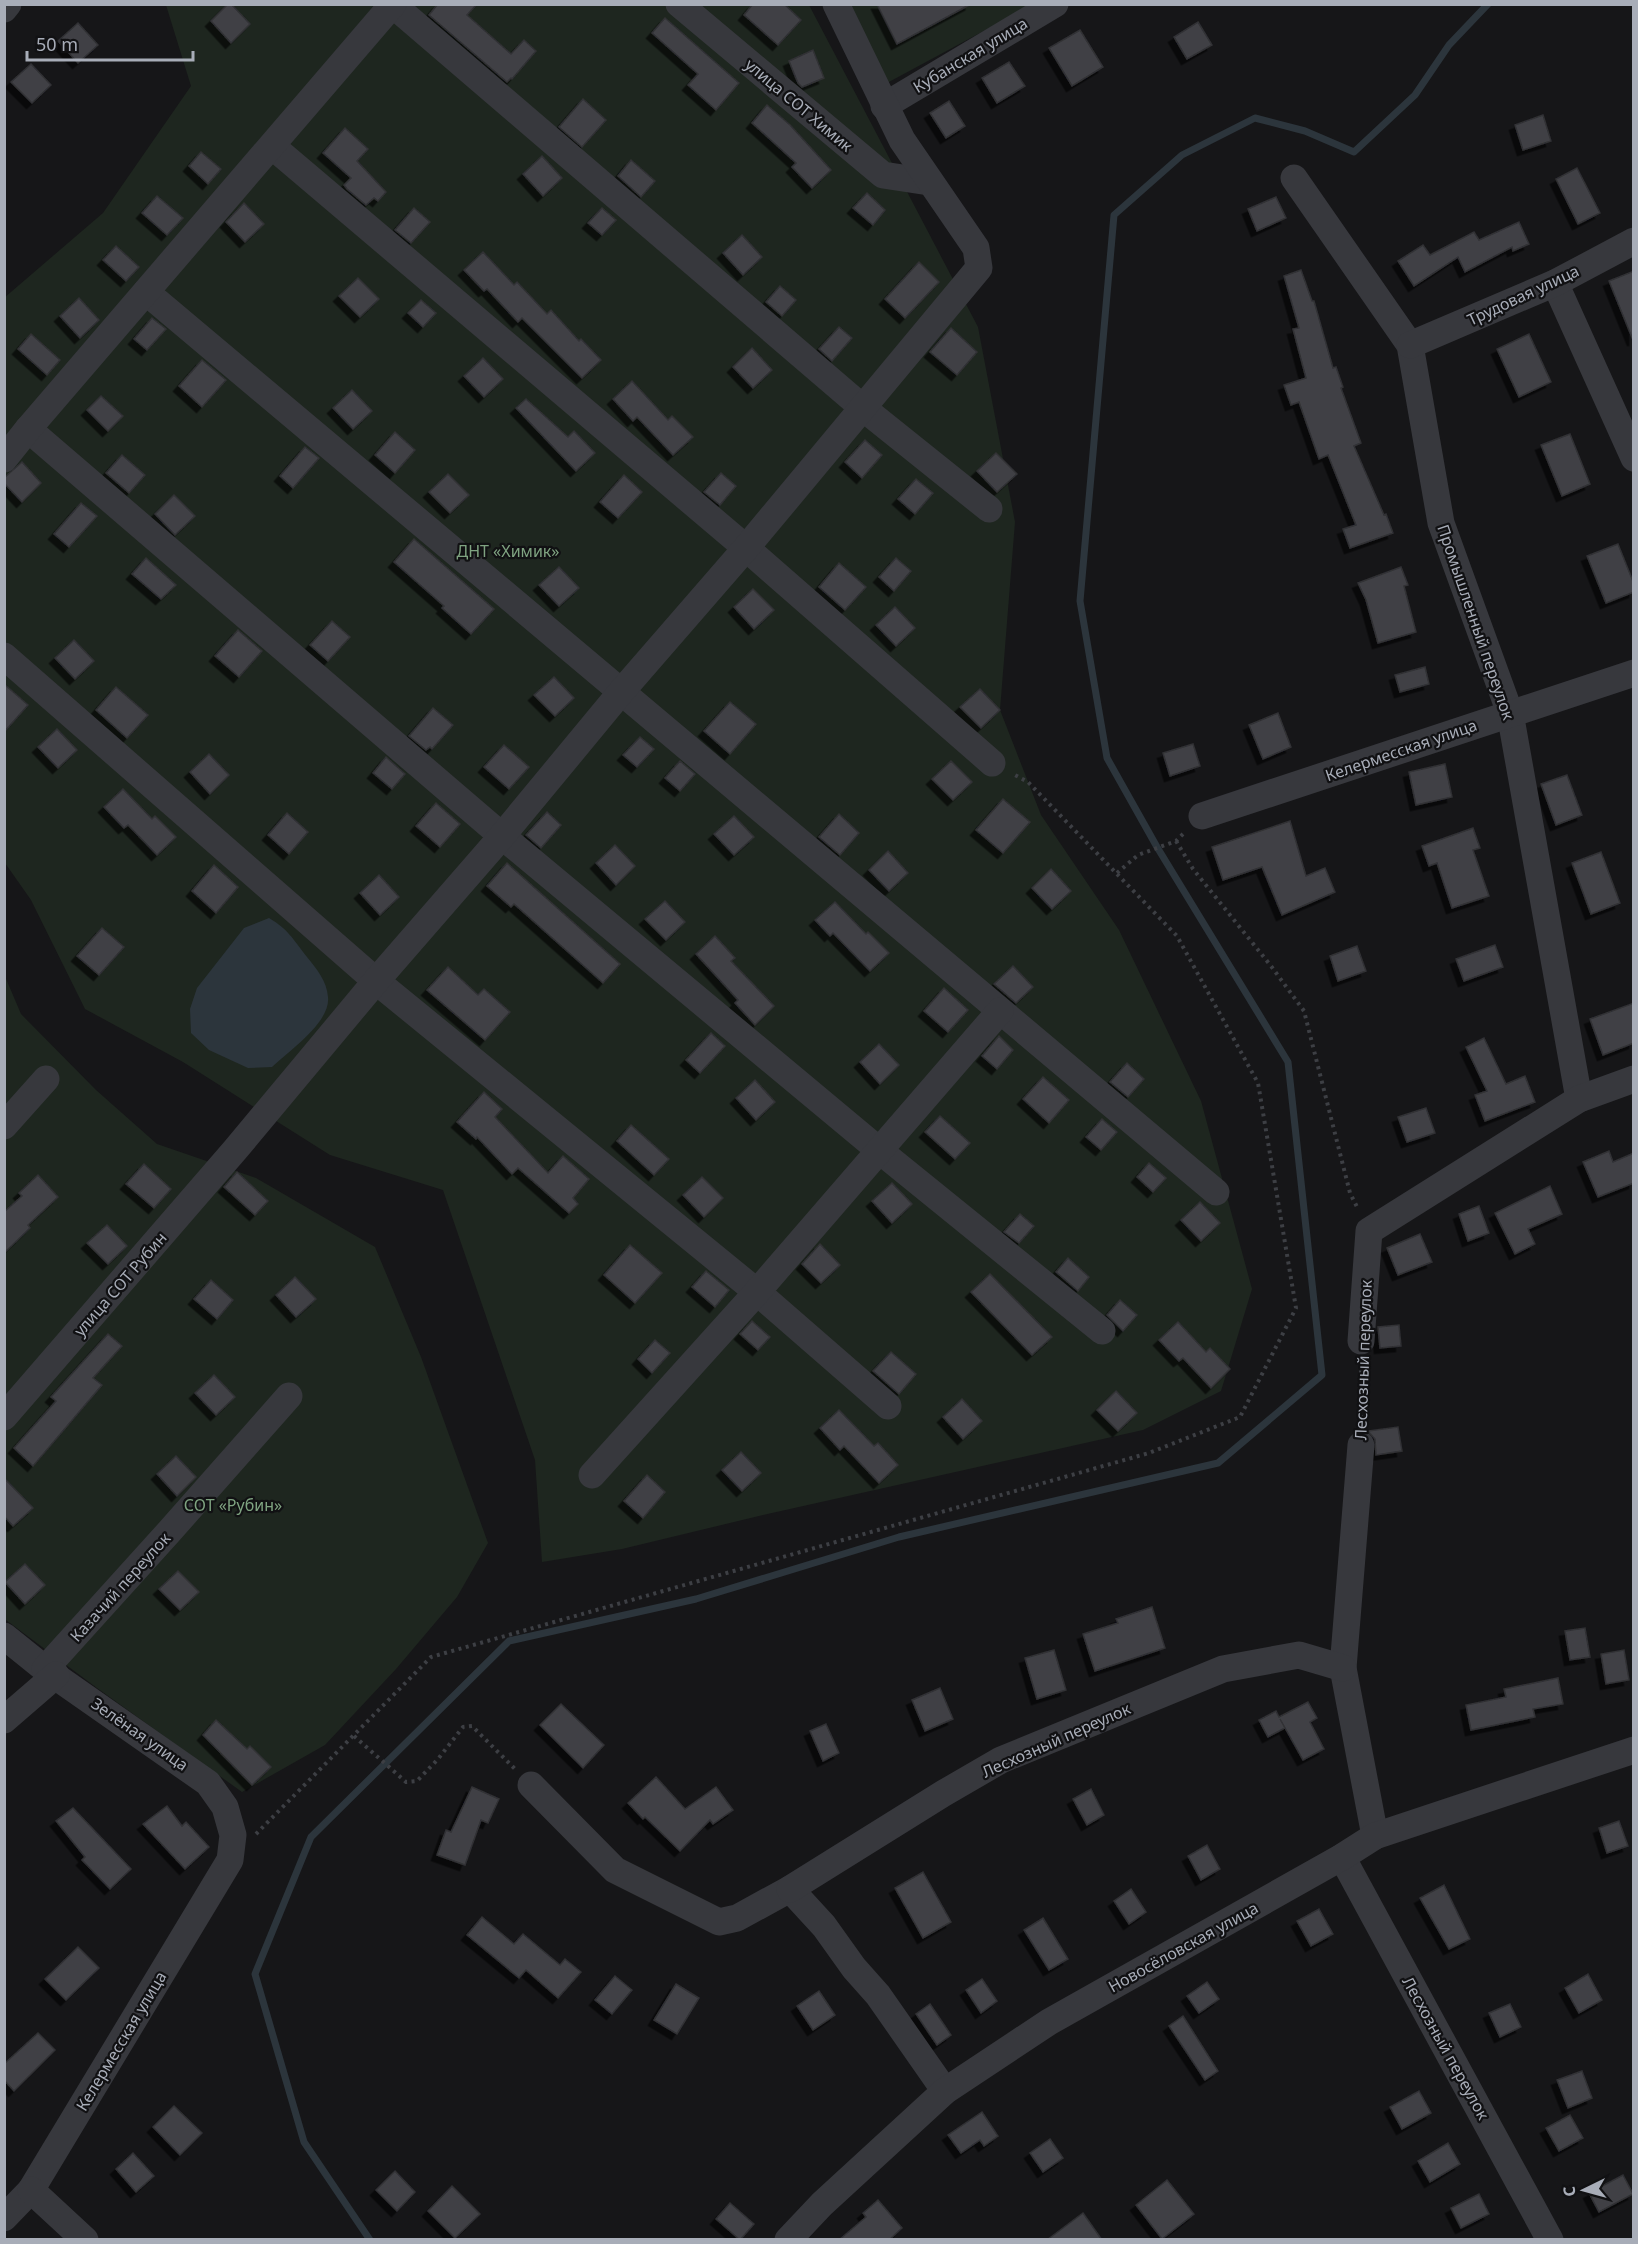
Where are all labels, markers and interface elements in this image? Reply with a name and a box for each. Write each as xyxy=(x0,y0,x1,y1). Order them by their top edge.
street label: Кубанская улица xyxy=(909,12,1031,98)
scale bar xyxy=(27,24,194,62)
text: 50 m xyxy=(36,32,78,56)
street label: улица СОТ Химик xyxy=(740,53,858,157)
street label: Трудовая улица xyxy=(1464,259,1582,331)
street label: Промышленный переулок xyxy=(1432,521,1520,723)
park label: ДНТ «Химик» xyxy=(457,540,559,562)
street label: Келермесская улица xyxy=(1322,714,1480,786)
street label: улица СОТ Рубин xyxy=(69,1227,171,1341)
street label: Лесхозный переулок xyxy=(1349,1279,1377,1441)
park label: СОТ «Рубин» xyxy=(184,1494,282,1516)
street label: Казачий переулок xyxy=(65,1527,175,1646)
street label: Зелёная улица xyxy=(87,1692,193,1776)
street label: Лесхозный переулок xyxy=(978,1697,1134,1783)
street label: Новосёловская улица xyxy=(1104,1897,1262,1997)
street label: Келермесская улица xyxy=(71,1967,171,2115)
street label: Лесхозный переулок xyxy=(1397,1973,1495,2124)
north arrow xyxy=(1554,2160,1614,2220)
text: С xyxy=(1558,2185,1580,2197)

